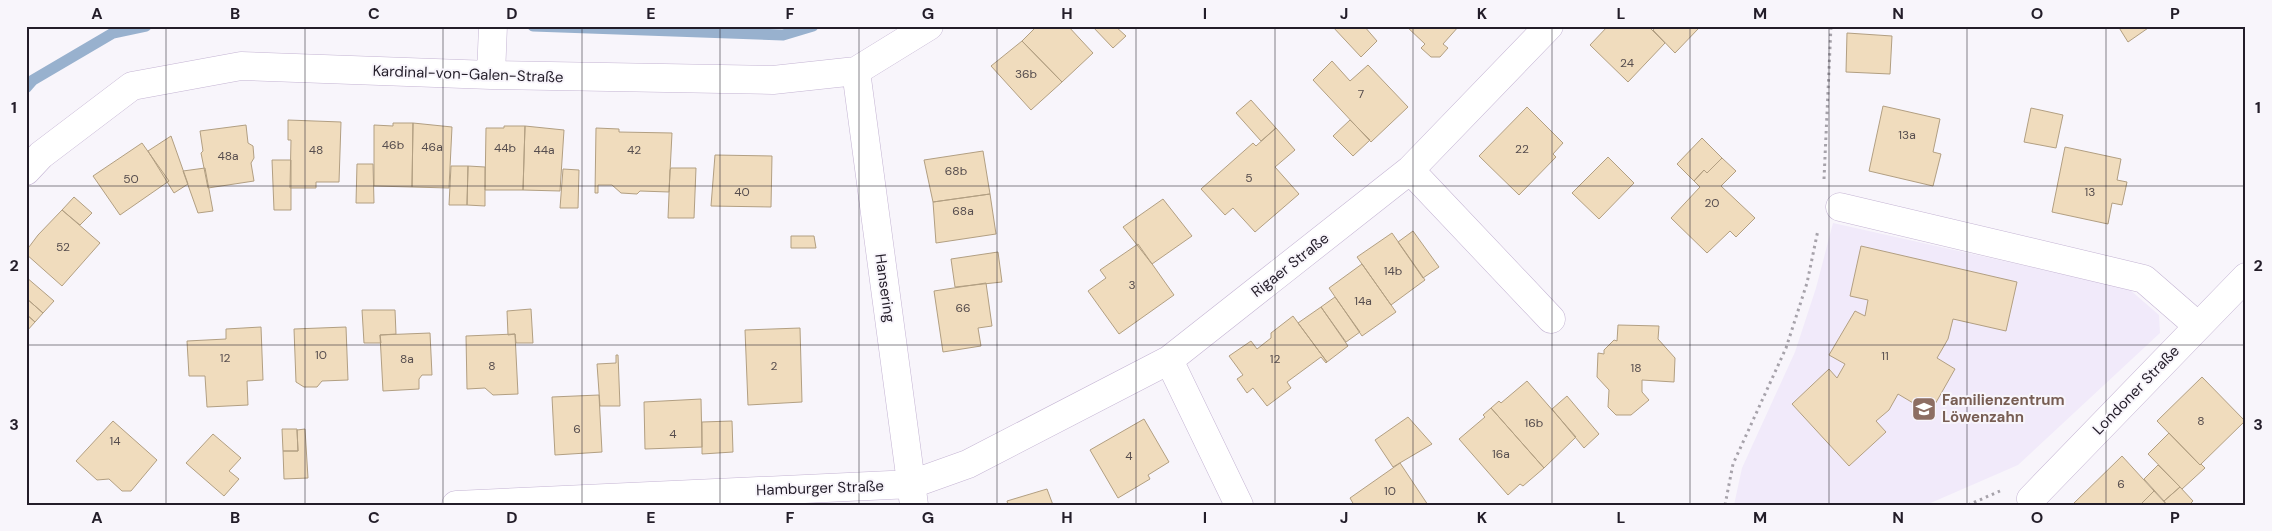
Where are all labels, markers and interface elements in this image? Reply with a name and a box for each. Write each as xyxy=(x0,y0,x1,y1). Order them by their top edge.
text: A xyxy=(91,3,103,24)
text: B xyxy=(230,3,240,24)
text: C xyxy=(368,3,380,24)
text: D xyxy=(506,3,518,24)
text: E xyxy=(646,3,656,24)
text: F xyxy=(786,3,795,24)
text: G xyxy=(922,3,934,24)
text: H xyxy=(1061,3,1073,24)
text: I xyxy=(1203,3,1207,24)
text: J xyxy=(1340,3,1348,24)
text: K xyxy=(1477,3,1488,24)
text: L xyxy=(1617,3,1626,24)
text: M xyxy=(1753,3,1767,24)
text: N xyxy=(1892,3,1904,24)
text: O xyxy=(2031,3,2043,24)
text: P xyxy=(2170,3,2180,24)
house number: 24 xyxy=(1620,55,1634,71)
street label: Kardinal-von-Galen-Straße xyxy=(372,61,564,87)
house number: 36b xyxy=(1015,66,1037,82)
house number: 7 xyxy=(1358,86,1364,102)
text: 1 xyxy=(11,97,17,118)
text: 1 xyxy=(2255,97,2261,118)
house number: 13a xyxy=(1898,127,1916,143)
house number: 46b xyxy=(382,137,404,153)
house number: 46a xyxy=(421,139,443,155)
house number: 44b xyxy=(494,140,516,156)
house number: 22 xyxy=(1515,141,1529,157)
house number: 48 xyxy=(309,142,323,158)
house number: 44a xyxy=(533,142,555,158)
house number: 42 xyxy=(627,142,641,158)
house number: 48a xyxy=(217,148,239,164)
house number: 68b xyxy=(945,163,967,179)
house number: 5 xyxy=(1245,170,1253,186)
house number: 50 xyxy=(123,171,139,187)
house number: 40 xyxy=(734,184,750,200)
house number: 13 xyxy=(2085,184,2095,200)
house number: 20 xyxy=(1704,195,1720,211)
house number: 68a xyxy=(952,203,974,219)
street label: Rigaer Straße xyxy=(1247,228,1333,302)
house number: 52 xyxy=(56,239,70,255)
street label: Hansering xyxy=(870,252,900,324)
text: 2 xyxy=(9,255,19,276)
text: 2 xyxy=(2253,255,2263,276)
house number: 14b xyxy=(1384,263,1402,279)
house number: 3 xyxy=(1128,277,1136,293)
house number: 14a xyxy=(1354,293,1372,309)
house number: 66 xyxy=(955,300,971,316)
street label: Londoner Straße xyxy=(2088,341,2184,439)
house number: 10 xyxy=(315,347,327,363)
house number: 11 xyxy=(1881,348,1889,364)
house number: 12 xyxy=(220,350,230,366)
house number: 8a xyxy=(400,351,414,367)
house number: 12 xyxy=(1270,351,1280,367)
house number: 8 xyxy=(488,358,496,374)
house number: 2 xyxy=(771,358,778,374)
house number: 18 xyxy=(1630,360,1642,376)
place label: Familienzentrum Löwenzahn xyxy=(1942,390,2065,427)
school or university icon: Familienzentrum Löwenzahn xyxy=(1911,396,1937,422)
house number: 8 xyxy=(2197,413,2205,429)
text: 3 xyxy=(9,414,19,435)
text: 3 xyxy=(2253,414,2263,435)
house number: 16b xyxy=(1525,415,1543,431)
house number: 6 xyxy=(573,421,581,437)
house number: 4 xyxy=(669,426,677,442)
house number: 14 xyxy=(109,433,121,449)
house number: 16a xyxy=(1492,446,1510,462)
house number: 4 xyxy=(1125,448,1133,464)
street label: Hamburger Straße xyxy=(756,476,884,500)
house number: 6 xyxy=(2117,476,2125,492)
house number: 10 xyxy=(1384,483,1396,499)
text: A xyxy=(91,507,103,528)
text: B xyxy=(230,507,240,528)
text: C xyxy=(368,507,380,528)
text: D xyxy=(506,507,518,528)
text: E xyxy=(646,507,656,528)
text: F xyxy=(786,507,795,528)
text: G xyxy=(922,507,934,528)
text: H xyxy=(1061,507,1073,528)
text: I xyxy=(1203,507,1207,528)
text: J xyxy=(1340,507,1348,528)
text: K xyxy=(1477,507,1488,528)
text: L xyxy=(1617,507,1626,528)
text: M xyxy=(1753,507,1767,528)
text: N xyxy=(1892,507,1904,528)
text: O xyxy=(2031,507,2043,528)
text: P xyxy=(2170,507,2180,528)

